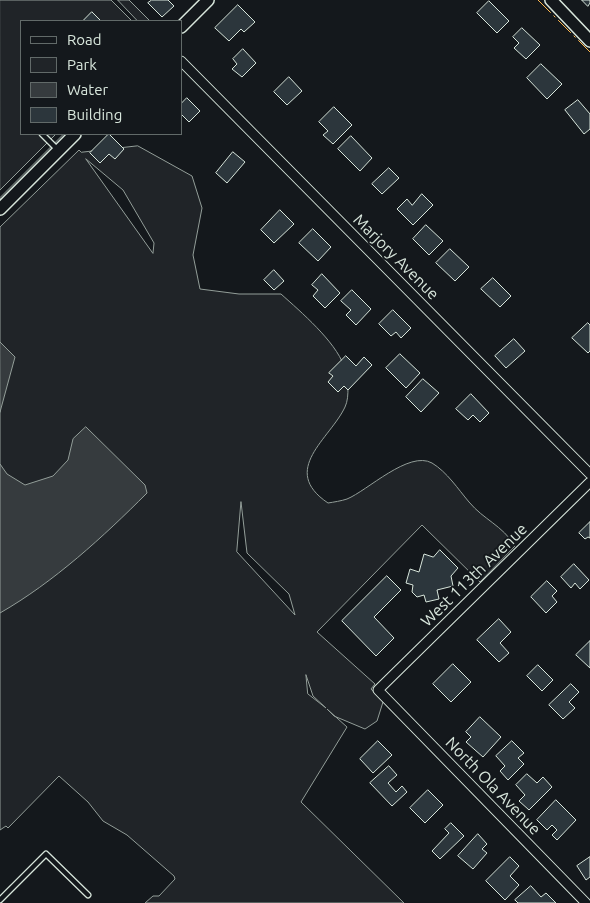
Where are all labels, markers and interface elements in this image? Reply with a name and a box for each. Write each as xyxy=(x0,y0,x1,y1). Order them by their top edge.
legend xyxy=(20,20,182,135)
text: Road xyxy=(67,31,102,48)
text: Park xyxy=(67,56,97,73)
text: Water xyxy=(67,81,108,98)
text: Building xyxy=(67,106,122,123)
street label: Marjory Avenue xyxy=(349,210,443,304)
street label: West 113th Avenue xyxy=(417,519,531,631)
street label: North Ola Avenue xyxy=(442,733,544,839)

